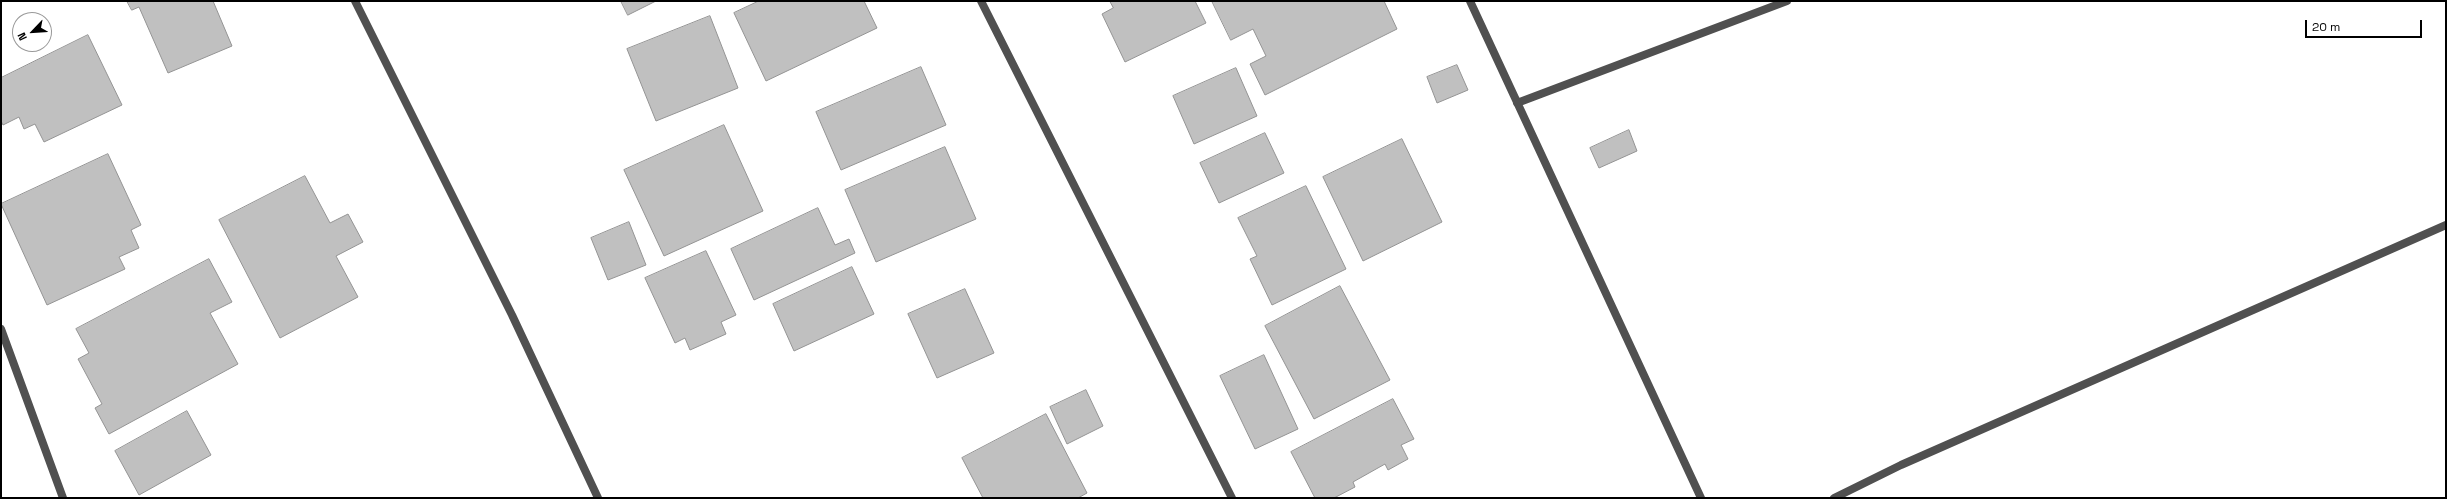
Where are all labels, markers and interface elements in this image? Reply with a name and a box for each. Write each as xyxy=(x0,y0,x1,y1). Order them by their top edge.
north arrow xyxy=(12,12,52,52)
scale bar xyxy=(2307,12,2424,38)
text: 20 m xyxy=(2312,19,2340,35)
text: N xyxy=(14,30,30,43)

